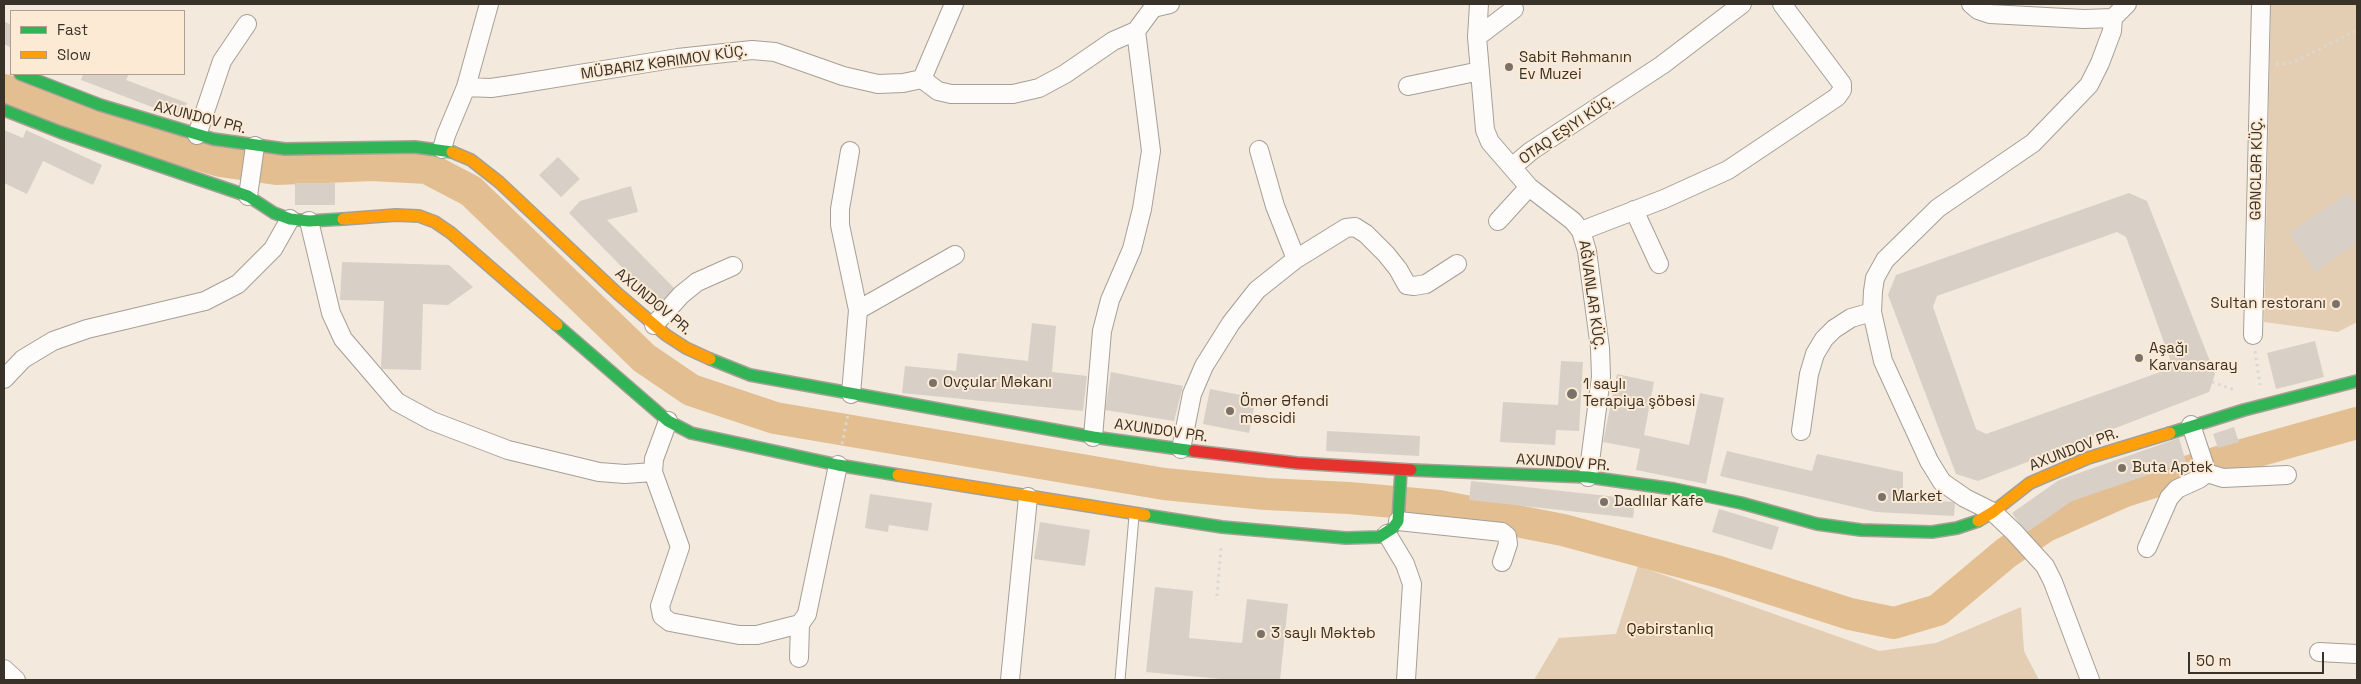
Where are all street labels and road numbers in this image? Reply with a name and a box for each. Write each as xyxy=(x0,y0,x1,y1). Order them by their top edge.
street label: MÜBARIZ KƏRIMOV KÜÇ. xyxy=(580,42,748,84)
street label: OTAQ EŞIYI KÜÇ. xyxy=(1516,92,1618,168)
street label: AXUNDOV PR. xyxy=(152,98,248,138)
street label: GƏNCLƏR KÜÇ. xyxy=(2247,117,2267,221)
street label: AĞVANLAR KÜÇ. xyxy=(1574,239,1608,351)
street label: AXUNDOV PR. xyxy=(611,265,695,339)
street label: AXUNDOV PR. xyxy=(1113,416,1209,446)
street label: AXUNDOV PR. xyxy=(2027,425,2121,475)
street label: AXUNDOV PR. xyxy=(1515,451,1611,475)

